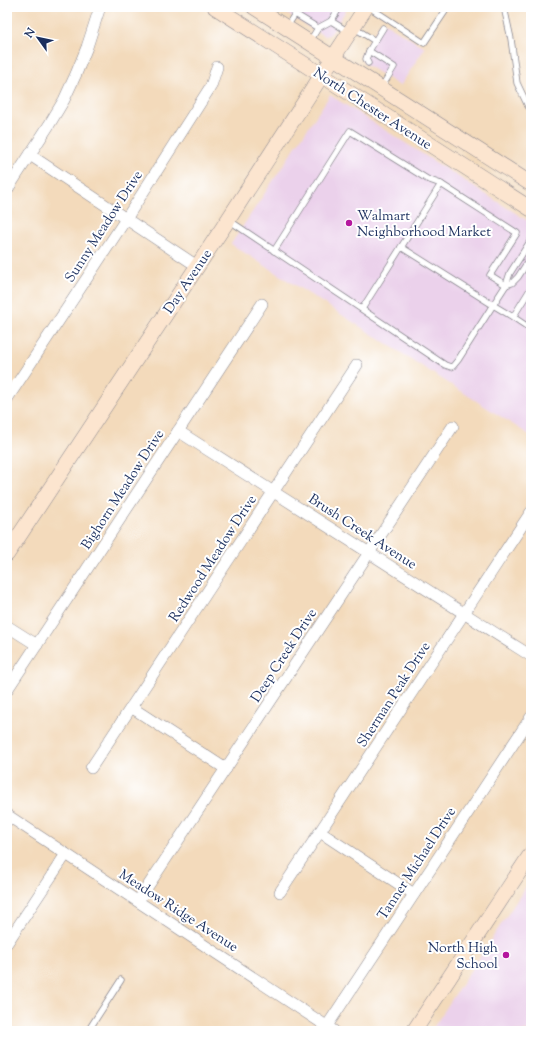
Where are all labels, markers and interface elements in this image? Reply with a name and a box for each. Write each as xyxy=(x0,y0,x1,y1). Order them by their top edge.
north arrow xyxy=(18,18,58,58)
text: N xyxy=(21,25,40,42)
street label: North Chester Avenue xyxy=(309,64,435,156)
street label: Sunny Meadow Drive xyxy=(61,167,148,287)
place label: Walmart Neighborhood Market xyxy=(357,207,491,243)
marker: Walmart Neighborhood Market xyxy=(344,218,354,228)
street label: Day Avenue xyxy=(160,246,218,318)
street label: Bighorn Meadow Drive xyxy=(77,426,170,554)
street label: Brush Creek Avenue xyxy=(304,490,420,575)
street label: Redwood Meadow Drive xyxy=(165,492,262,627)
street label: Deep Creek Drive xyxy=(247,605,323,707)
street label: Sherman Peak Drive xyxy=(353,638,436,752)
street label: Tanner Michael Drive xyxy=(374,804,462,924)
street label: Meadow Ridge Avenue xyxy=(114,866,242,958)
place label: North High School xyxy=(428,939,498,975)
marker: North High School xyxy=(501,950,511,960)

